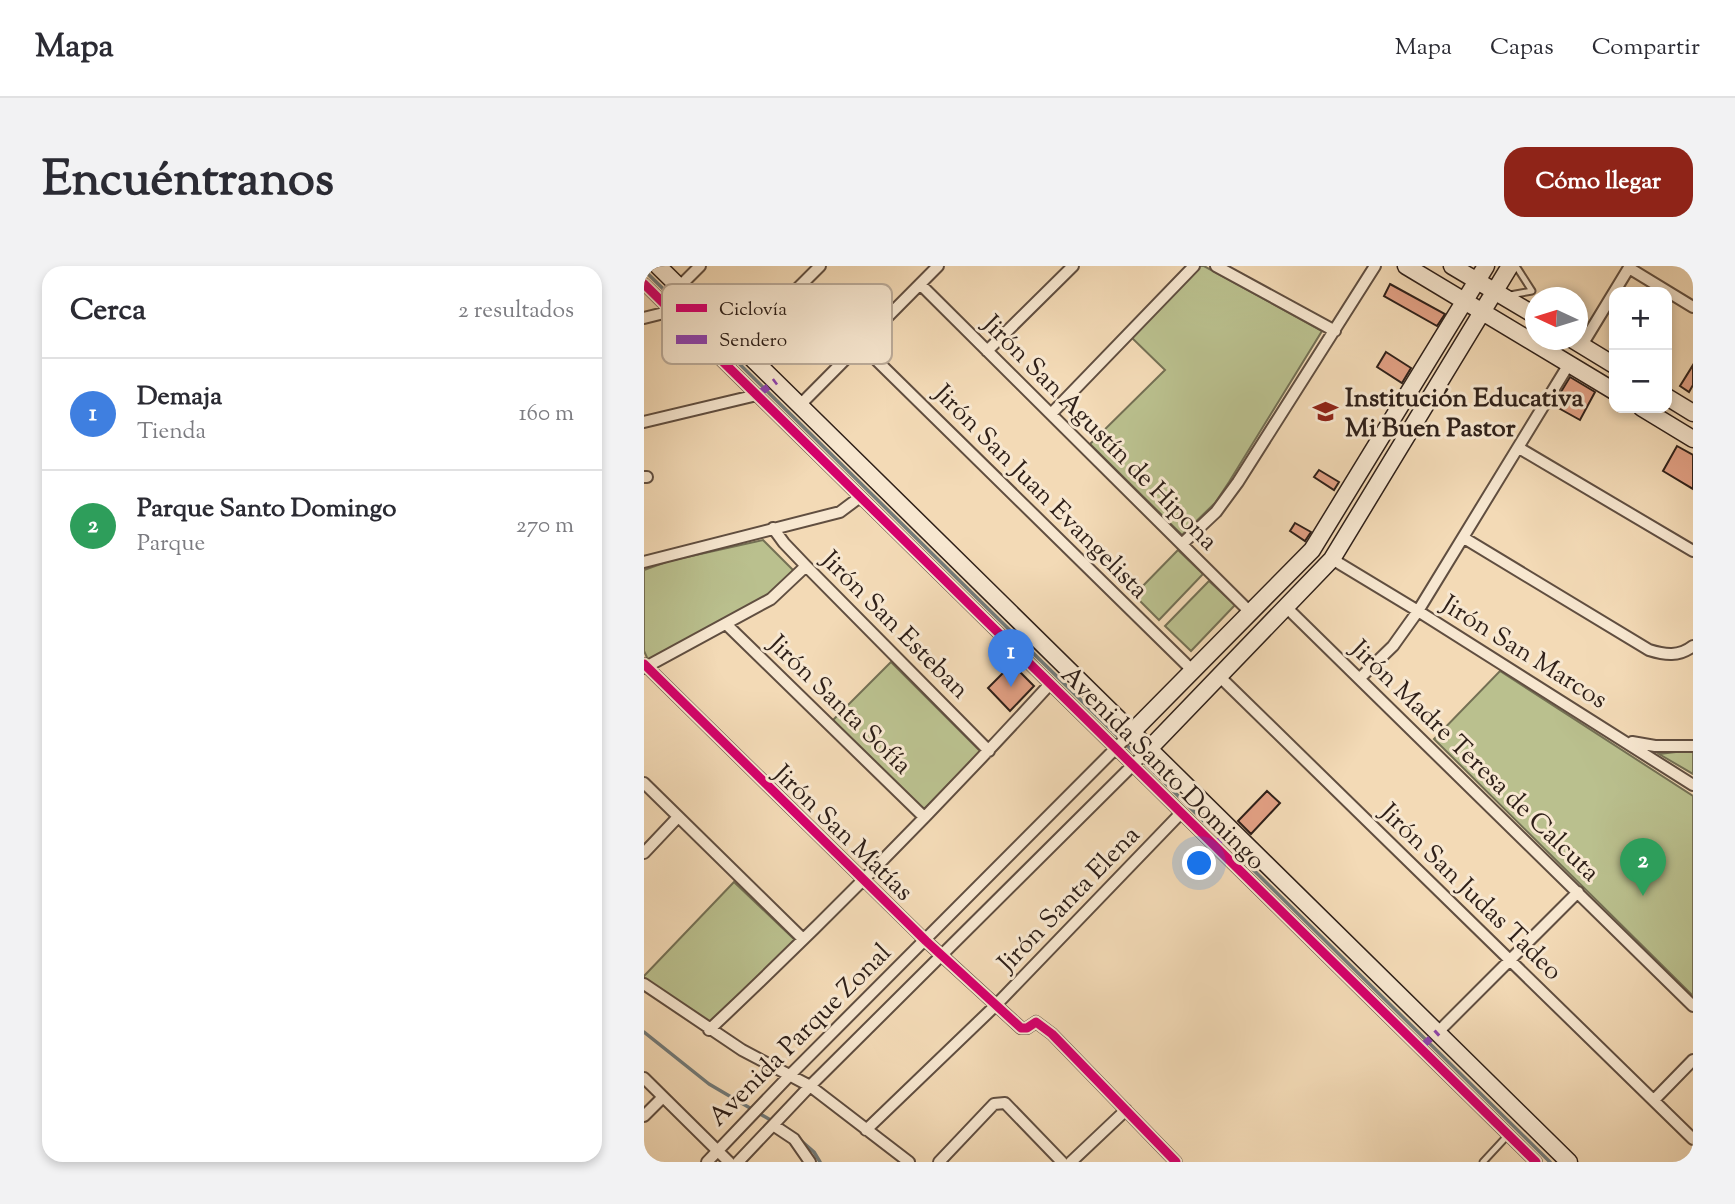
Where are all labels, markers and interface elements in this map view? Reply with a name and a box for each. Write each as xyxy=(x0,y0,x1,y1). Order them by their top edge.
text: Mapa xyxy=(35,24,114,72)
text: Mapa xyxy=(1395,31,1452,65)
text: Capas xyxy=(1490,31,1554,65)
text: Compartir xyxy=(1592,31,1700,65)
text: Encuéntranos xyxy=(42,147,334,217)
button: Cómo llegar xyxy=(1504,147,1693,217)
legend xyxy=(662,284,892,364)
north arrow xyxy=(1525,287,1588,350)
map controls xyxy=(1609,287,1672,413)
button: + xyxy=(1609,287,1672,350)
text: Cerca xyxy=(70,290,146,333)
text: 2 resultados xyxy=(458,295,574,328)
text: Ciclovía xyxy=(719,297,787,324)
street label: Jirón San Agustín de Hipona xyxy=(972,306,1225,560)
text: Sendero xyxy=(719,328,787,355)
button: − xyxy=(1609,350,1672,413)
street label: Jirón San Juan Evangelista xyxy=(923,376,1156,608)
text: Demaja xyxy=(137,379,222,416)
place label: Institución Educativa Mi Buen Pastor xyxy=(1345,381,1584,448)
text: 1 xyxy=(89,398,97,431)
text: 160 m xyxy=(519,398,574,431)
school or university icon: Institución Educativa Mi Buen Pastor xyxy=(1311,398,1339,426)
text: Tienda xyxy=(137,416,206,449)
text: Parque Santo Domingo xyxy=(137,491,396,528)
text: 2 xyxy=(88,510,98,543)
text: 270 m xyxy=(516,510,574,543)
text: Parque xyxy=(137,528,205,561)
street label: Jirón San Esteban xyxy=(810,542,977,708)
street label: Jirón San Marcos xyxy=(1432,586,1614,719)
street label: Jirón Santa Sofía xyxy=(758,626,919,784)
pin: 1 xyxy=(988,629,1034,687)
street label: Jirón Madre Teresa de Calcuta xyxy=(1340,631,1607,891)
street label: Avenida Santo Domingo xyxy=(1051,658,1273,880)
street label: Jirón San Matías xyxy=(762,756,921,910)
street label: Jirón San Judas Tadeo xyxy=(1369,794,1570,990)
street label: Jirón Santa Elena xyxy=(989,818,1149,983)
pin: 2 xyxy=(1620,838,1666,896)
your location xyxy=(1182,846,1216,880)
street label: Avenida Parque Zonal xyxy=(701,936,901,1136)

